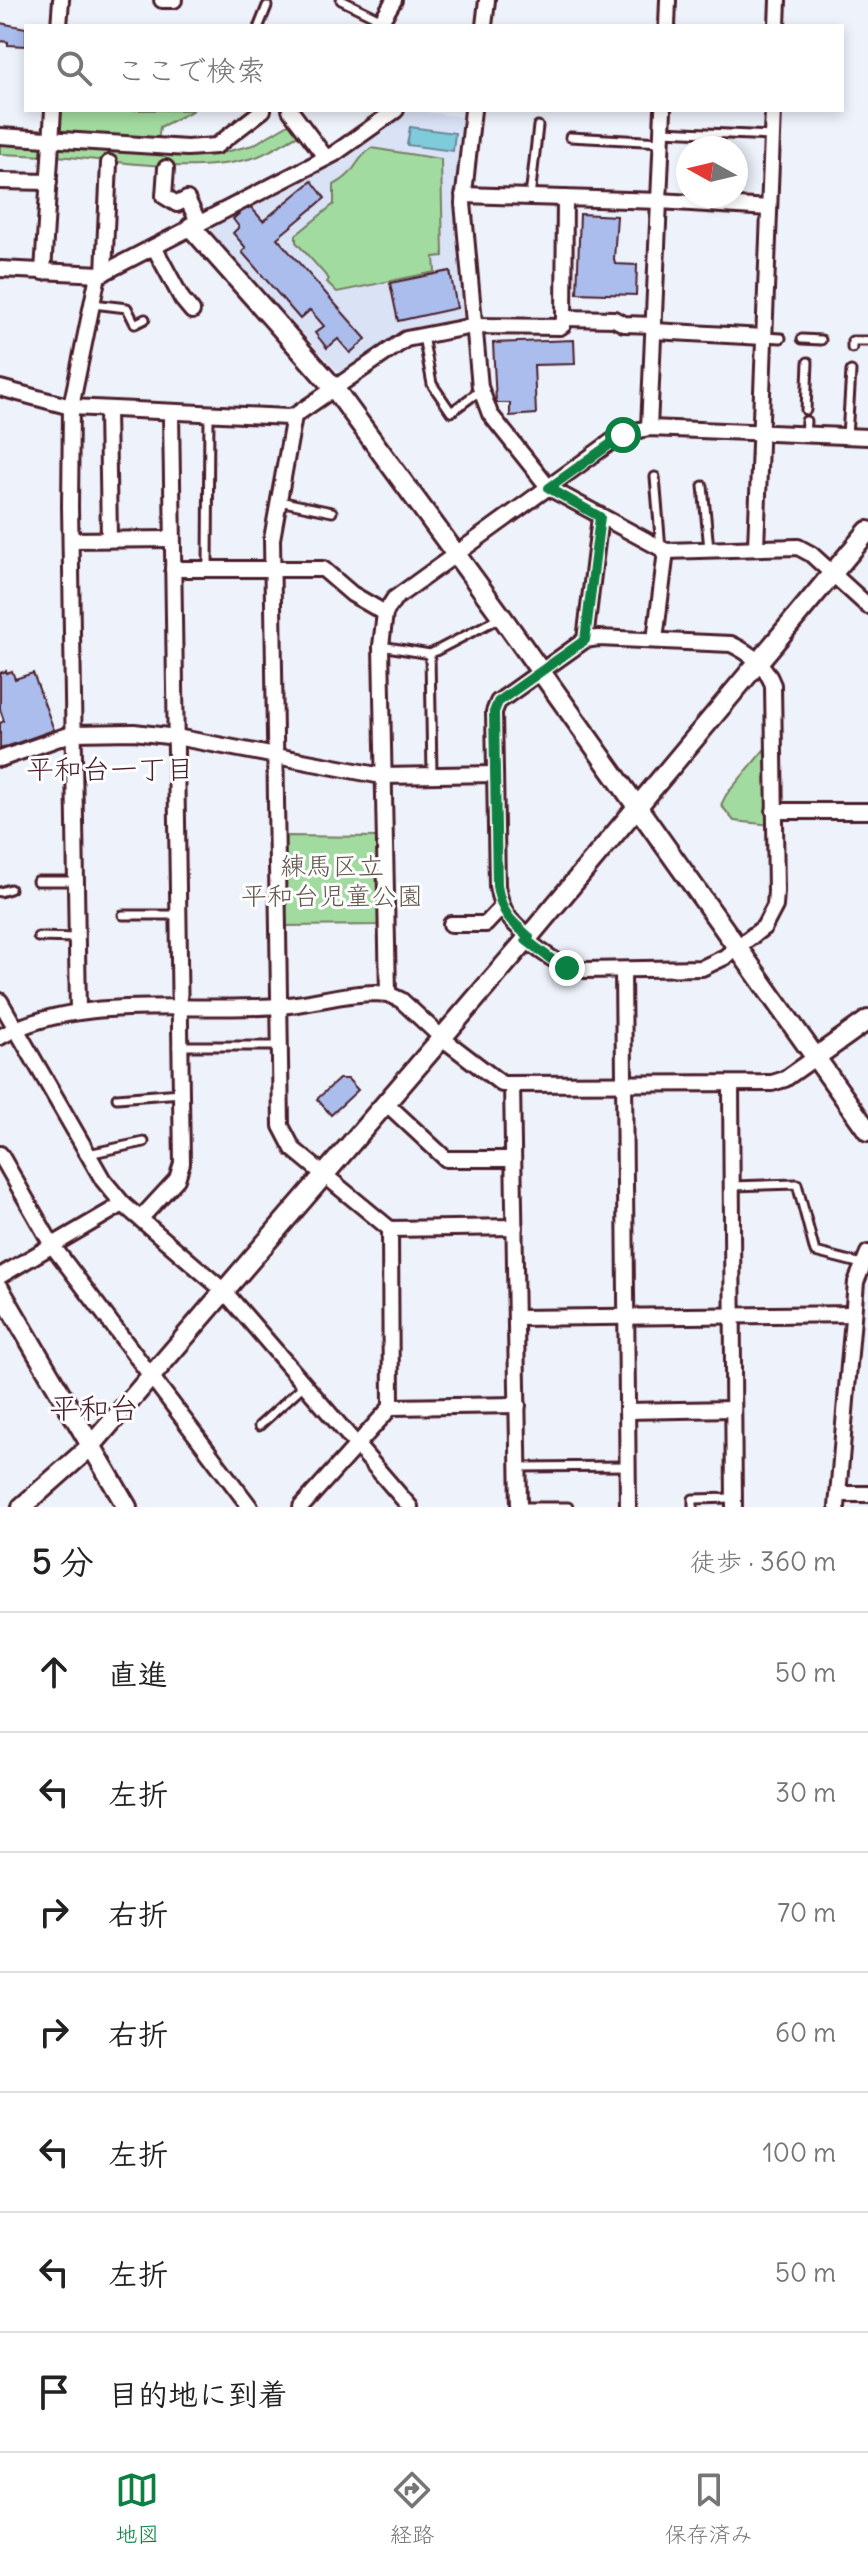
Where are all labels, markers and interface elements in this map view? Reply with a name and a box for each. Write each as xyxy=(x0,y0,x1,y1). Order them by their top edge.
search box xyxy=(24,24,844,112)
icon: search xyxy=(52,46,96,90)
text: ここで検索 xyxy=(116,51,266,89)
north arrow xyxy=(676,136,748,208)
route start xyxy=(605,417,641,453)
district label: 平和台一丁目 xyxy=(26,751,194,787)
park label: 練馬区立 平和台児童公園 xyxy=(241,849,423,912)
route end xyxy=(549,950,585,986)
district label: 平和台 xyxy=(49,1389,139,1427)
text: 5 分 xyxy=(32,1540,94,1583)
text: 徒歩 · 360 m xyxy=(690,1545,836,1578)
icon: ahead xyxy=(32,1650,76,1694)
text: 直進 xyxy=(108,1655,168,1693)
text: 50 m xyxy=(775,1656,836,1689)
icon: left xyxy=(32,1770,76,1814)
text: 左折 xyxy=(108,1775,168,1813)
text: 30 m xyxy=(775,1776,836,1809)
icon: right xyxy=(32,1890,76,1934)
text: 右折 xyxy=(108,1895,168,1933)
text: 70 m xyxy=(777,1896,836,1929)
icon: right xyxy=(32,2010,76,2054)
text: 右折 xyxy=(108,2015,168,2053)
text: 60 m xyxy=(775,2016,836,2049)
icon: left xyxy=(32,2130,76,2174)
text: 左折 xyxy=(108,2135,168,2173)
text: 100 m xyxy=(762,2136,836,2169)
icon: left xyxy=(32,2250,76,2294)
text: 左折 xyxy=(108,2255,168,2293)
text: 50 m xyxy=(775,2256,836,2289)
icon: arrive xyxy=(32,2370,76,2414)
text: 目的地に到着 xyxy=(108,2375,288,2413)
tab: 地図 xyxy=(115,2468,159,2548)
tab: 経路 xyxy=(390,2468,434,2548)
tab: 保存済み xyxy=(665,2468,753,2548)

